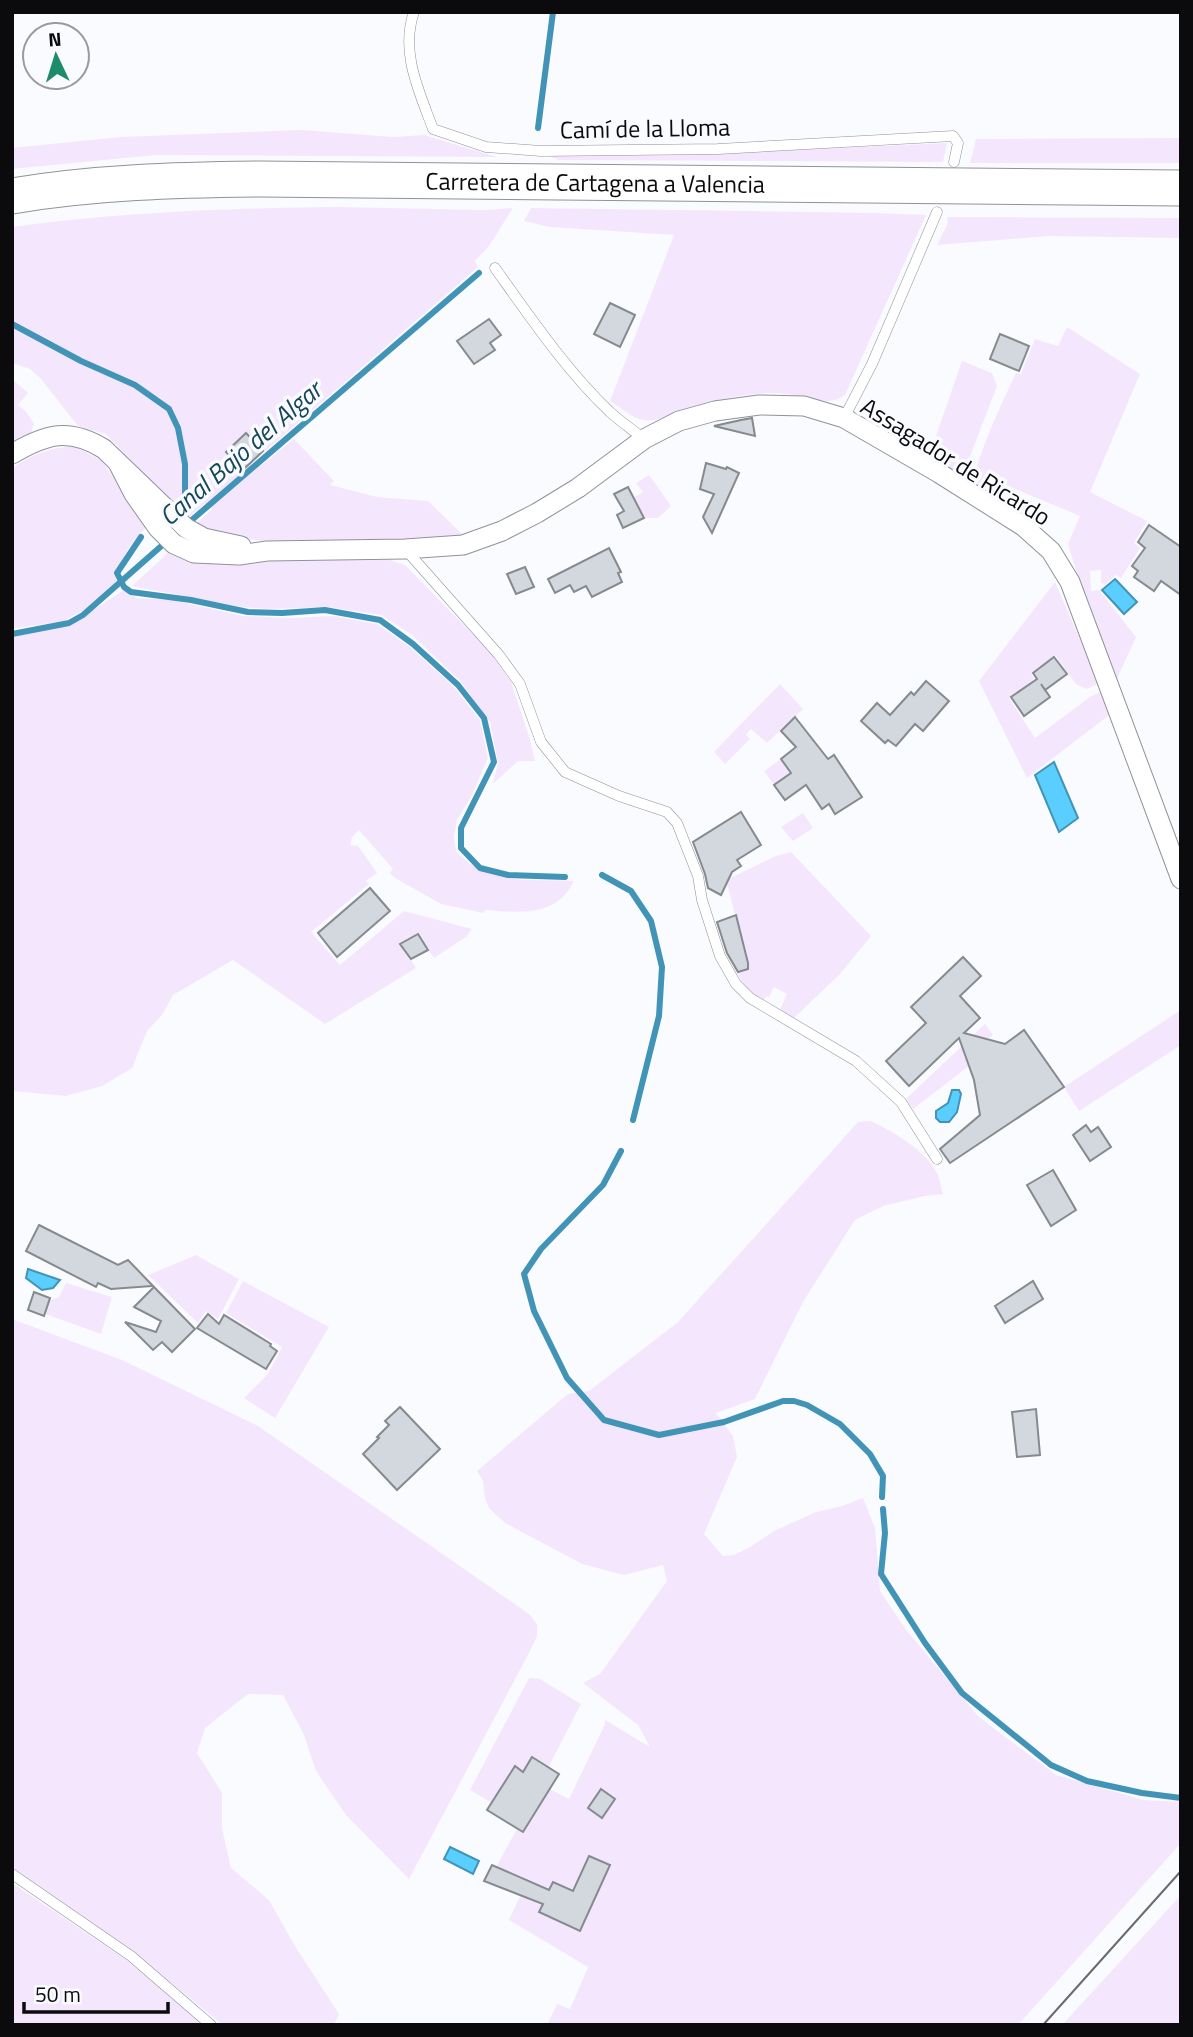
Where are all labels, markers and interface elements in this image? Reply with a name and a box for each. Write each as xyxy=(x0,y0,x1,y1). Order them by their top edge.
north arrow xyxy=(21,21,91,91)
text: N xyxy=(47,24,62,53)
street label: Camí de la Lloma xyxy=(559,109,731,147)
street label: Carretera de Cartagena a Valencia xyxy=(425,163,765,202)
water label: Canal Bajo del Algar xyxy=(150,369,332,535)
street label: Assagador de Ricardo xyxy=(854,388,1058,534)
scale bar xyxy=(24,1970,168,2014)
text: 50 m xyxy=(35,1978,81,2010)

